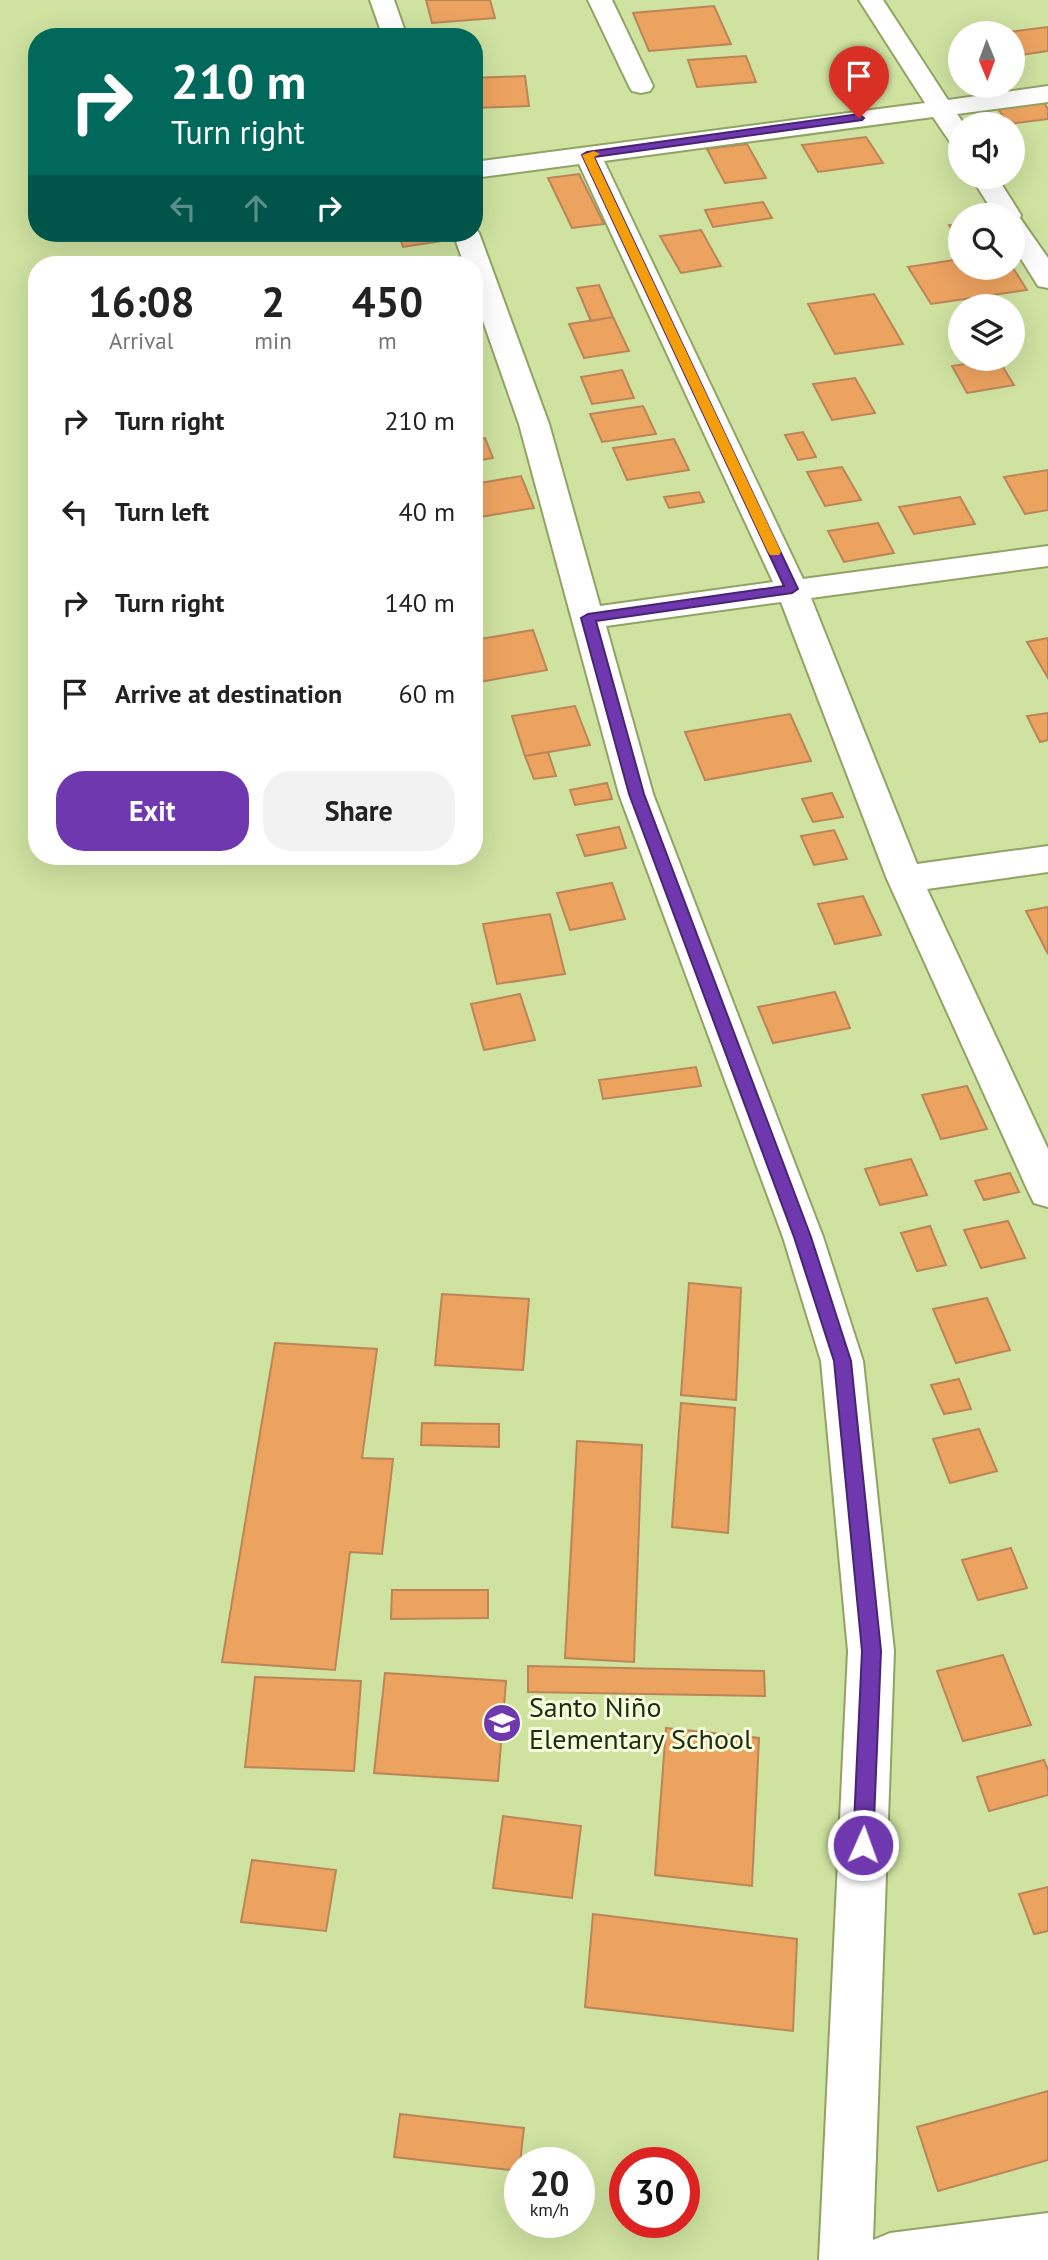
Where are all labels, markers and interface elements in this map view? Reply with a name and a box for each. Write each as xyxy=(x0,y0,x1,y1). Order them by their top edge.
north arrow xyxy=(948,21,1026,98)
map controls xyxy=(948,21,1025,371)
pin xyxy=(829,46,889,118)
text: 210 m xyxy=(171,49,306,113)
icon: right xyxy=(56,56,147,147)
icon: arrive xyxy=(840,57,878,95)
text: Turn right xyxy=(171,111,305,153)
button: sound xyxy=(948,112,1025,189)
icon: left xyxy=(164,189,202,227)
icon: ahead xyxy=(237,189,275,227)
icon: right xyxy=(310,189,348,227)
button: search xyxy=(948,203,1025,280)
text: 16:08 xyxy=(88,274,194,329)
text: 2 xyxy=(261,274,285,329)
text: 450 xyxy=(352,274,423,329)
button: layers xyxy=(948,294,1025,371)
text: Arrival xyxy=(109,326,173,355)
text: min xyxy=(254,326,292,355)
text: m xyxy=(378,326,397,355)
icon: right xyxy=(56,402,94,440)
text: Turn right xyxy=(115,404,224,437)
text: 210 m xyxy=(384,404,455,437)
icon: left xyxy=(56,493,94,531)
text: Turn left xyxy=(115,495,209,528)
text: 40 m xyxy=(399,495,455,528)
icon: right xyxy=(56,584,94,622)
text: Turn right xyxy=(115,586,224,619)
text: 140 m xyxy=(384,586,455,619)
icon: arrive xyxy=(56,675,94,713)
text: Arrive at destination xyxy=(115,677,342,710)
text: 60 m xyxy=(399,677,455,710)
button: Exit xyxy=(56,771,249,851)
button: Share xyxy=(263,771,455,851)
place label: Santo Niño Elementary School xyxy=(529,1688,752,1757)
school or university icon: Santo Niño Elementary School xyxy=(481,1702,523,1744)
position arrow xyxy=(826,1808,900,1882)
speed limit sign: 30 xyxy=(609,2147,700,2238)
text: 20 xyxy=(530,2160,569,2206)
text: km/h xyxy=(530,2198,569,2221)

